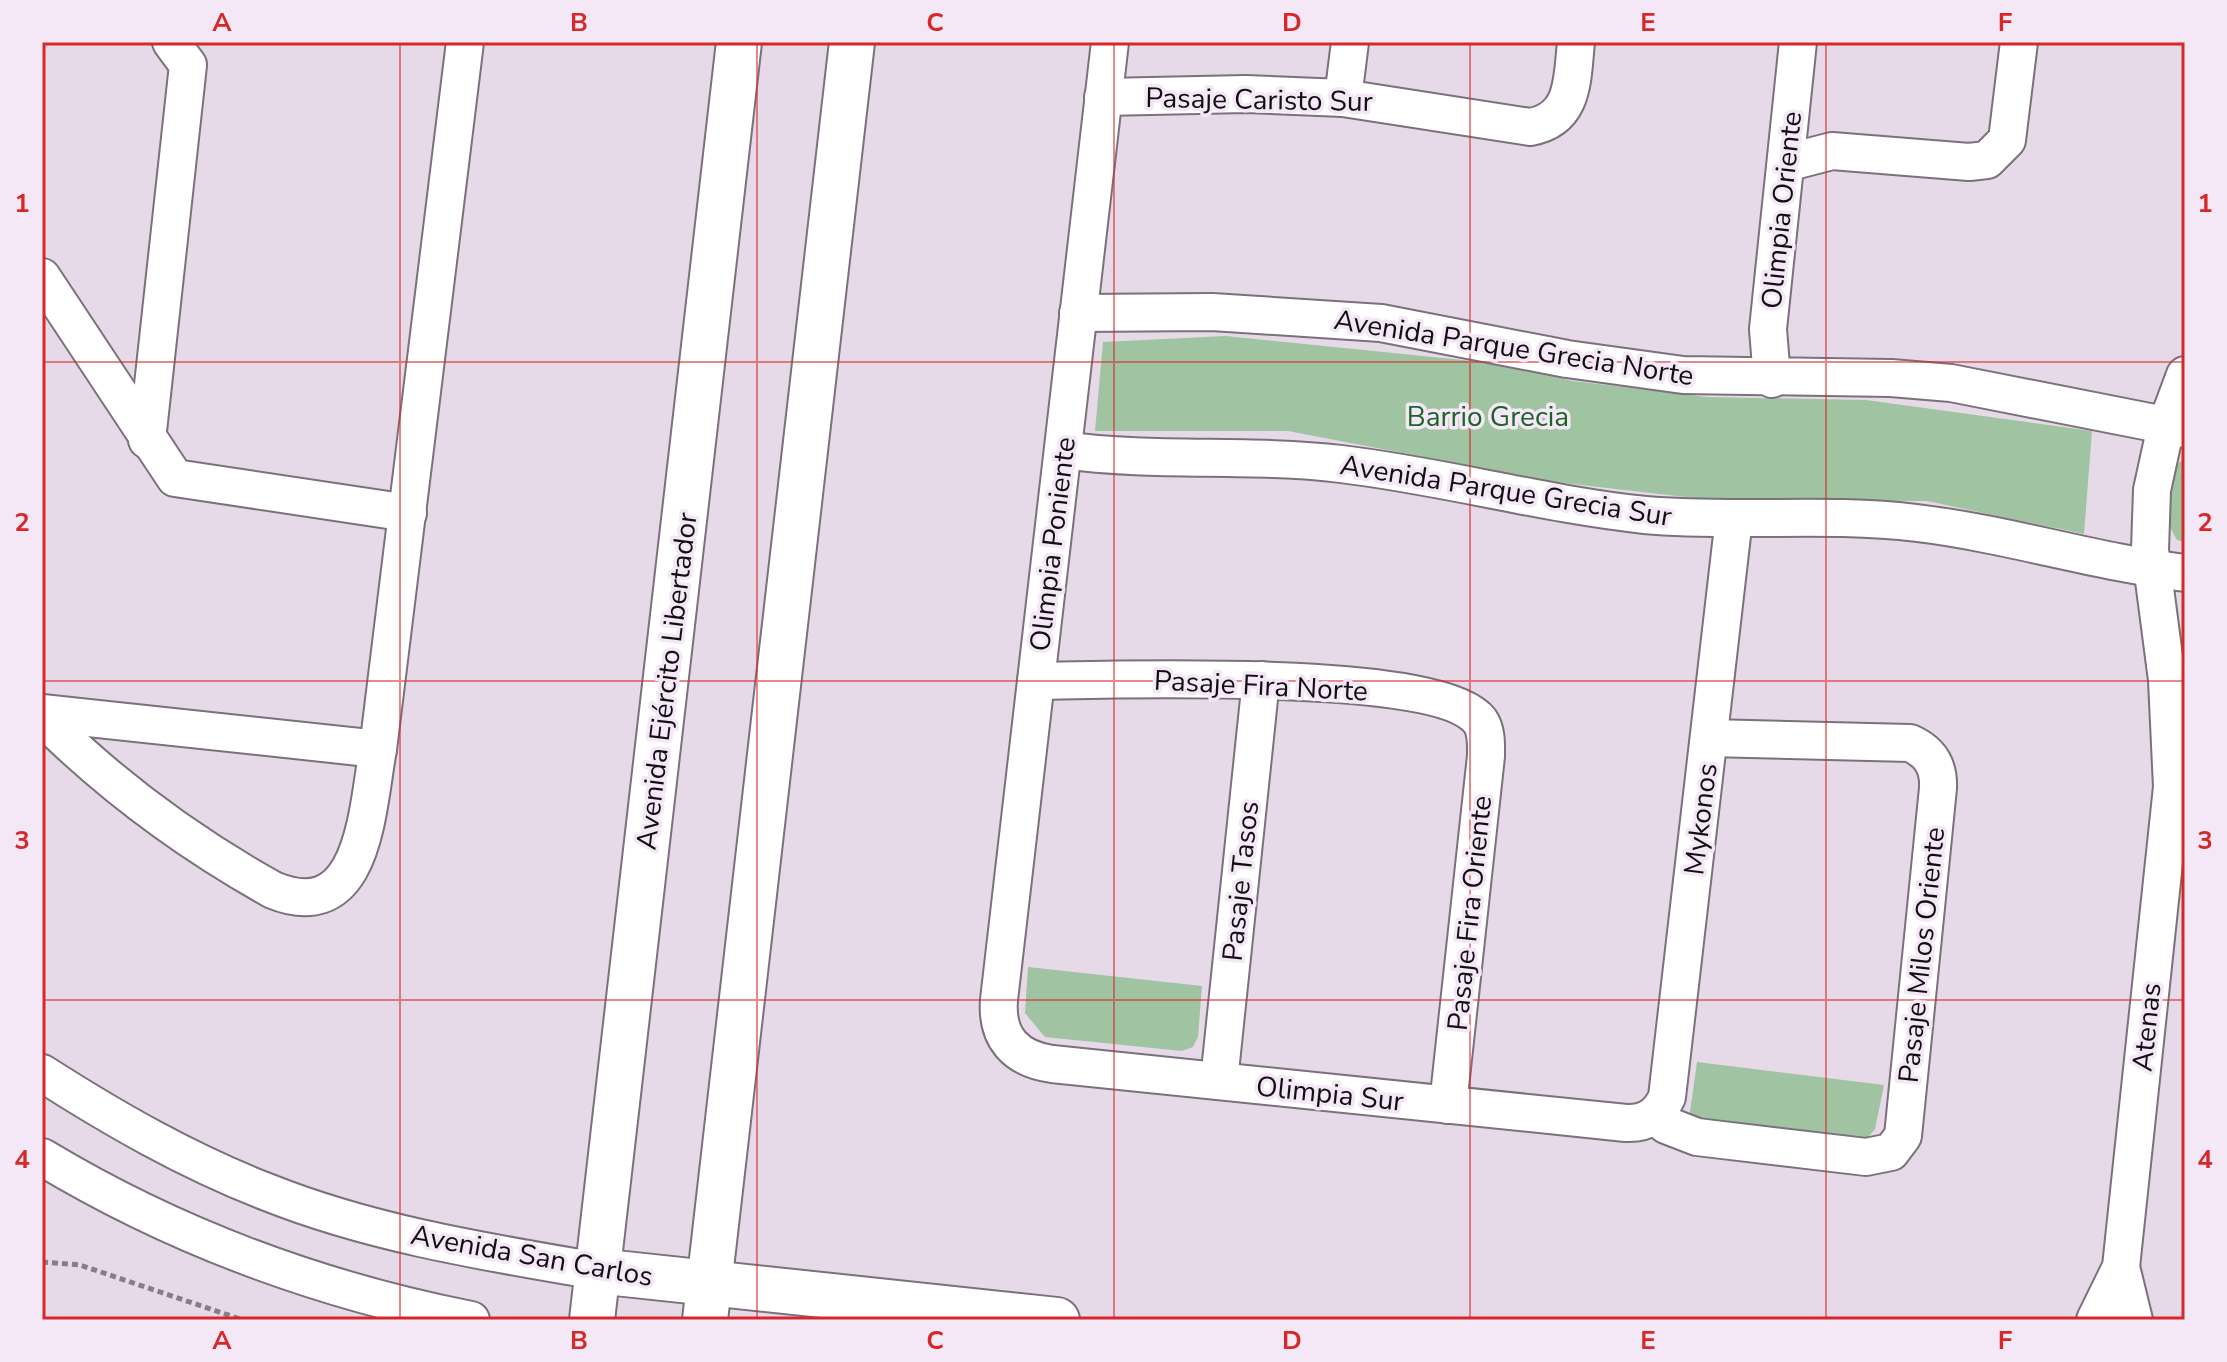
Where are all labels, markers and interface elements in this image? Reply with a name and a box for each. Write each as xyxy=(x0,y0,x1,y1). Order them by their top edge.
text: A xyxy=(212,5,232,40)
text: B xyxy=(570,5,588,40)
text: C xyxy=(926,5,944,40)
text: D xyxy=(1282,5,1302,40)
text: E xyxy=(1640,5,1656,40)
text: F xyxy=(1998,5,2012,40)
street label: Pasaje Caristo Sur xyxy=(1145,79,1373,121)
street label: Olimpia Oriente xyxy=(1753,109,1811,311)
text: 1 xyxy=(14,186,30,221)
text: 1 xyxy=(2197,186,2213,221)
street label: Avenida Parque Grecia Norte xyxy=(1331,301,1696,395)
park label: Barrio Grecia xyxy=(1407,398,1569,436)
street label: Olimpia Poniente xyxy=(1021,435,1085,653)
street label: Avenida Parque Grecia Sur xyxy=(1337,446,1674,536)
text: 2 xyxy=(14,505,30,540)
text: 2 xyxy=(2197,505,2213,540)
street label: Avenida Ejército Libertador xyxy=(627,510,707,852)
street label: Pasaje Fira Norte xyxy=(1153,661,1369,711)
street label: Mykonos xyxy=(1675,761,1727,877)
street label: Pasaje Fira Oriente xyxy=(1439,794,1501,1032)
street label: Pasaje Tasos xyxy=(1214,799,1268,963)
text: 3 xyxy=(14,823,30,858)
text: 3 xyxy=(2197,823,2213,858)
street label: Pasaje Milos Oriente xyxy=(1890,825,1954,1085)
street label: Atenas xyxy=(2123,981,2171,1073)
street label: Olimpia Sur xyxy=(1254,1067,1405,1121)
text: 4 xyxy=(14,1142,30,1177)
text: 4 xyxy=(2197,1142,2213,1177)
street label: Avenida San Carlos xyxy=(408,1216,656,1296)
text: A xyxy=(212,1323,232,1358)
text: B xyxy=(570,1323,588,1358)
text: C xyxy=(926,1323,944,1358)
text: D xyxy=(1282,1323,1302,1358)
text: E xyxy=(1640,1323,1656,1358)
text: F xyxy=(1998,1323,2012,1358)

